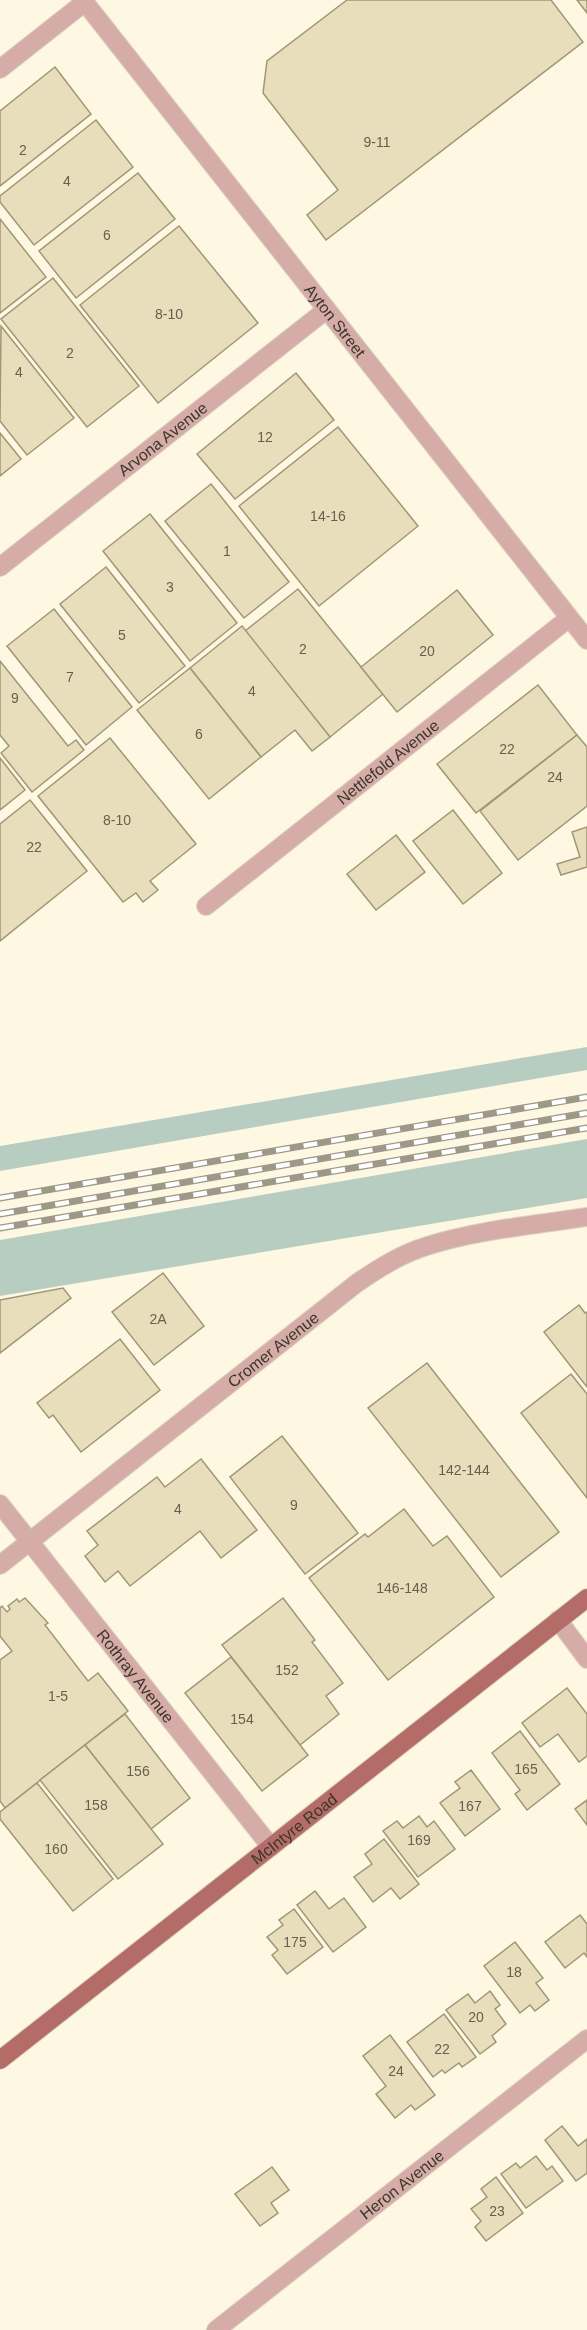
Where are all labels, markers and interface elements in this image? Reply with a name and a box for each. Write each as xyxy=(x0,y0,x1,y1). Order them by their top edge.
house number: 9-11 xyxy=(364,134,391,150)
house number: 2 xyxy=(19,142,27,158)
house number: 4 xyxy=(63,173,71,189)
house number: 6 xyxy=(103,227,111,243)
street label: Ayton Street xyxy=(301,281,369,361)
house number: 8-10 xyxy=(155,306,183,322)
house number: 2 xyxy=(66,345,74,361)
house number: 4 xyxy=(15,364,23,380)
street label: Arvona Avenue xyxy=(115,399,211,479)
house number: 12 xyxy=(257,429,273,445)
house number: 14-16 xyxy=(310,508,346,524)
house number: 1 xyxy=(223,543,231,559)
house number: 3 xyxy=(166,579,174,595)
house number: 5 xyxy=(118,627,126,643)
house number: 2 xyxy=(299,641,307,657)
house number: 20 xyxy=(419,643,435,659)
house number: 7 xyxy=(66,669,74,685)
house number: 4 xyxy=(248,683,256,699)
house number: 9 xyxy=(11,690,19,706)
street label: Nettlefold Avenue xyxy=(334,717,442,808)
house number: 6 xyxy=(195,726,203,742)
house number: 22 xyxy=(499,741,515,757)
house number: 24 xyxy=(547,769,563,785)
house number: 8-10 xyxy=(103,812,131,828)
house number: 22 xyxy=(26,839,42,855)
street label: Cromer Avenue xyxy=(225,1309,322,1391)
house number: 2A xyxy=(149,1311,167,1327)
house number: 142-144 xyxy=(438,1462,490,1478)
house number: 9 xyxy=(290,1497,298,1513)
house number: 4 xyxy=(174,1501,182,1517)
house number: 146-148 xyxy=(376,1580,428,1596)
street label: Rothray Avenue xyxy=(93,1626,177,1726)
house number: 152 xyxy=(275,1662,299,1678)
house number: 1-5 xyxy=(48,1688,68,1704)
house number: 154 xyxy=(230,1711,254,1727)
house number: 165 xyxy=(514,1761,538,1777)
house number: 156 xyxy=(126,1763,150,1779)
street label: McIntyre Road xyxy=(248,1790,340,1868)
house number: 158 xyxy=(84,1797,108,1813)
house number: 167 xyxy=(458,1798,482,1814)
house number: 169 xyxy=(407,1832,431,1848)
house number: 160 xyxy=(44,1841,68,1857)
house number: 175 xyxy=(283,1934,307,1950)
house number: 18 xyxy=(506,1964,522,1980)
house number: 20 xyxy=(468,2009,484,2025)
house number: 22 xyxy=(434,2041,450,2057)
house number: 24 xyxy=(388,2063,404,2079)
street label: Heron Avenue xyxy=(357,2147,447,2223)
house number: 23 xyxy=(489,2203,505,2219)

